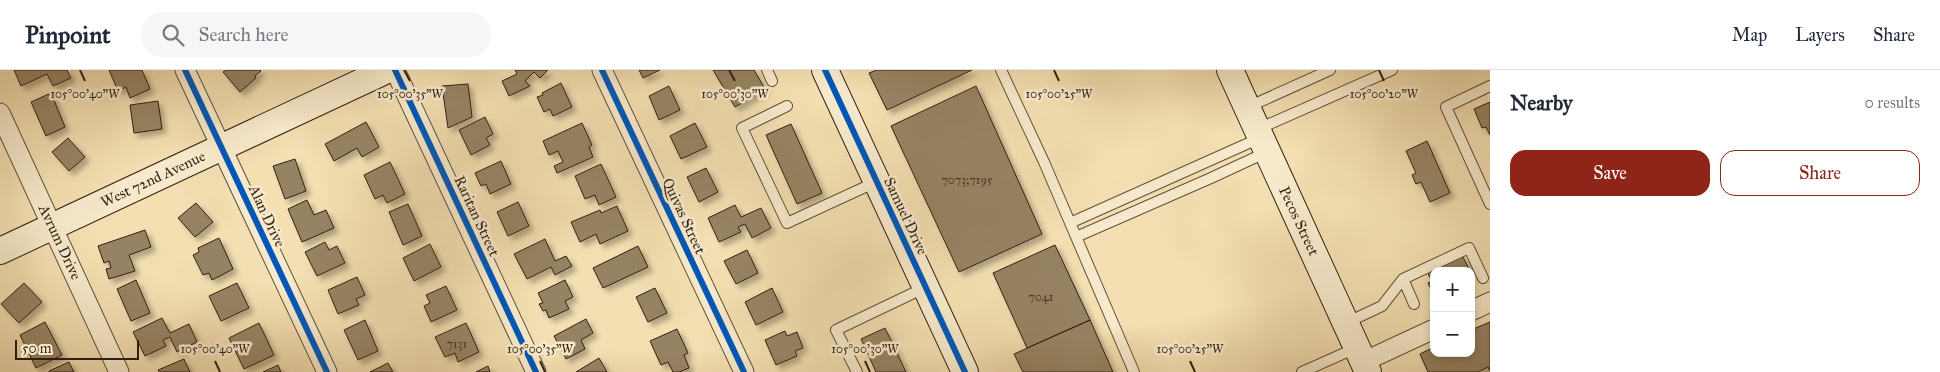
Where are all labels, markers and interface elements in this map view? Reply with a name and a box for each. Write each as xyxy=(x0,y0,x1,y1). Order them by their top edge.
search box xyxy=(141,12,491,57)
text: Pinpoint xyxy=(25,20,111,50)
icon: search xyxy=(159,21,187,49)
text: Search here xyxy=(199,23,289,46)
text: Map xyxy=(1732,24,1767,46)
text: Layers xyxy=(1795,24,1845,46)
text: Share xyxy=(1873,24,1915,46)
text: 105°00'40"W xyxy=(50,87,120,101)
text: 105°00'35"W xyxy=(377,87,444,101)
text: 105°00'30"W xyxy=(701,87,769,101)
text: 105°00'25"W xyxy=(1026,87,1093,101)
text: 105°00'20"W xyxy=(1350,87,1419,101)
text: Nearby xyxy=(1510,90,1573,116)
text: 0 results xyxy=(1865,93,1920,112)
street label: West 72nd Avenue xyxy=(98,147,208,211)
button: Save xyxy=(1510,150,1710,196)
button: Share xyxy=(1720,150,1920,196)
street label: Raritan Street xyxy=(450,173,504,260)
house number: 7073;7195 xyxy=(941,173,993,187)
street label: Samuel Drive xyxy=(880,174,932,258)
street label: Quivas Street xyxy=(659,175,710,258)
street label: Alan Drive xyxy=(244,181,289,250)
street label: Pecos Street xyxy=(1275,183,1323,259)
street label: Avrum Drive xyxy=(34,201,85,283)
map controls xyxy=(1430,267,1475,357)
button: + xyxy=(1430,267,1475,312)
house number: 7041 xyxy=(1029,290,1054,304)
button: − xyxy=(1430,312,1475,357)
scale bar xyxy=(15,337,139,360)
house number: 7131 xyxy=(447,337,468,351)
text: 50 m xyxy=(22,340,51,357)
text: 105°00'40"W xyxy=(180,342,250,356)
text: 105°00'35"W xyxy=(507,342,574,356)
text: 105°00'30"W xyxy=(831,342,899,356)
text: 105°00'25"W xyxy=(1157,342,1224,356)

